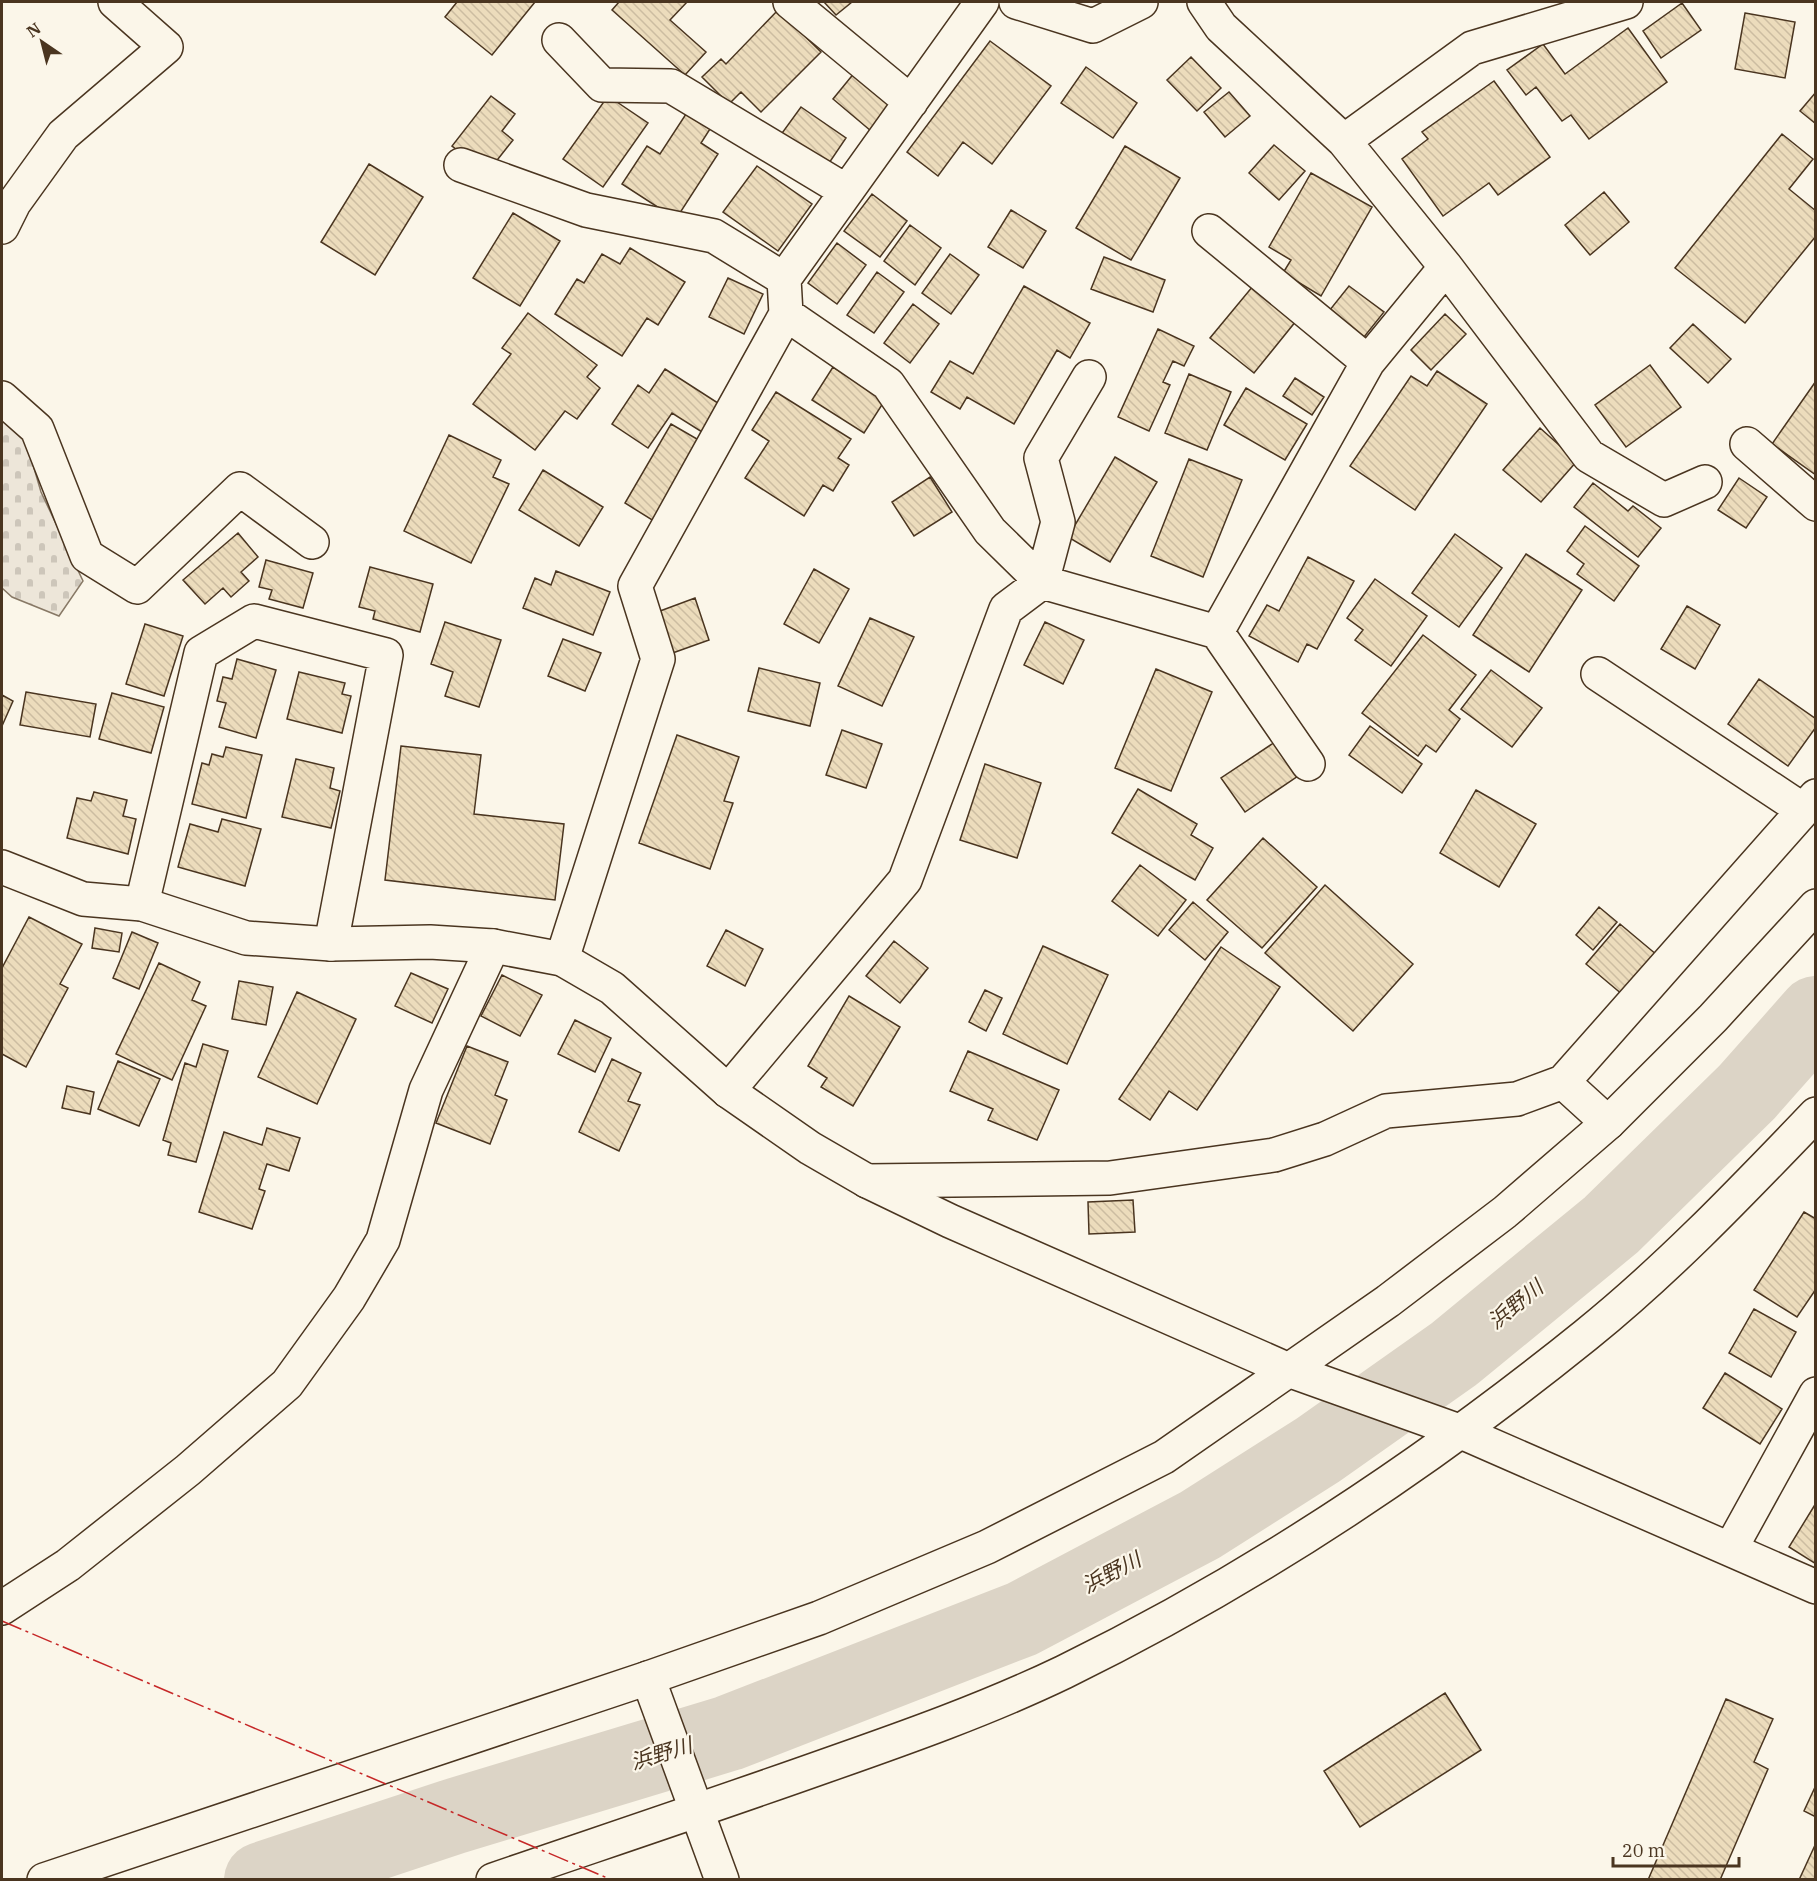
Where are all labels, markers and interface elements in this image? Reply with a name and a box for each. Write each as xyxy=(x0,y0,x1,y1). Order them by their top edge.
north arrow xyxy=(12,12,72,72)
text: N xyxy=(22,18,44,42)
water label: 浜野川 xyxy=(1482,1272,1550,1335)
water label: 浜野川 xyxy=(1077,1544,1147,1599)
water label: 浜野川 xyxy=(627,1730,697,1776)
scale bar xyxy=(1613,1830,1739,1868)
text: 20 m xyxy=(1622,1839,1665,1862)

